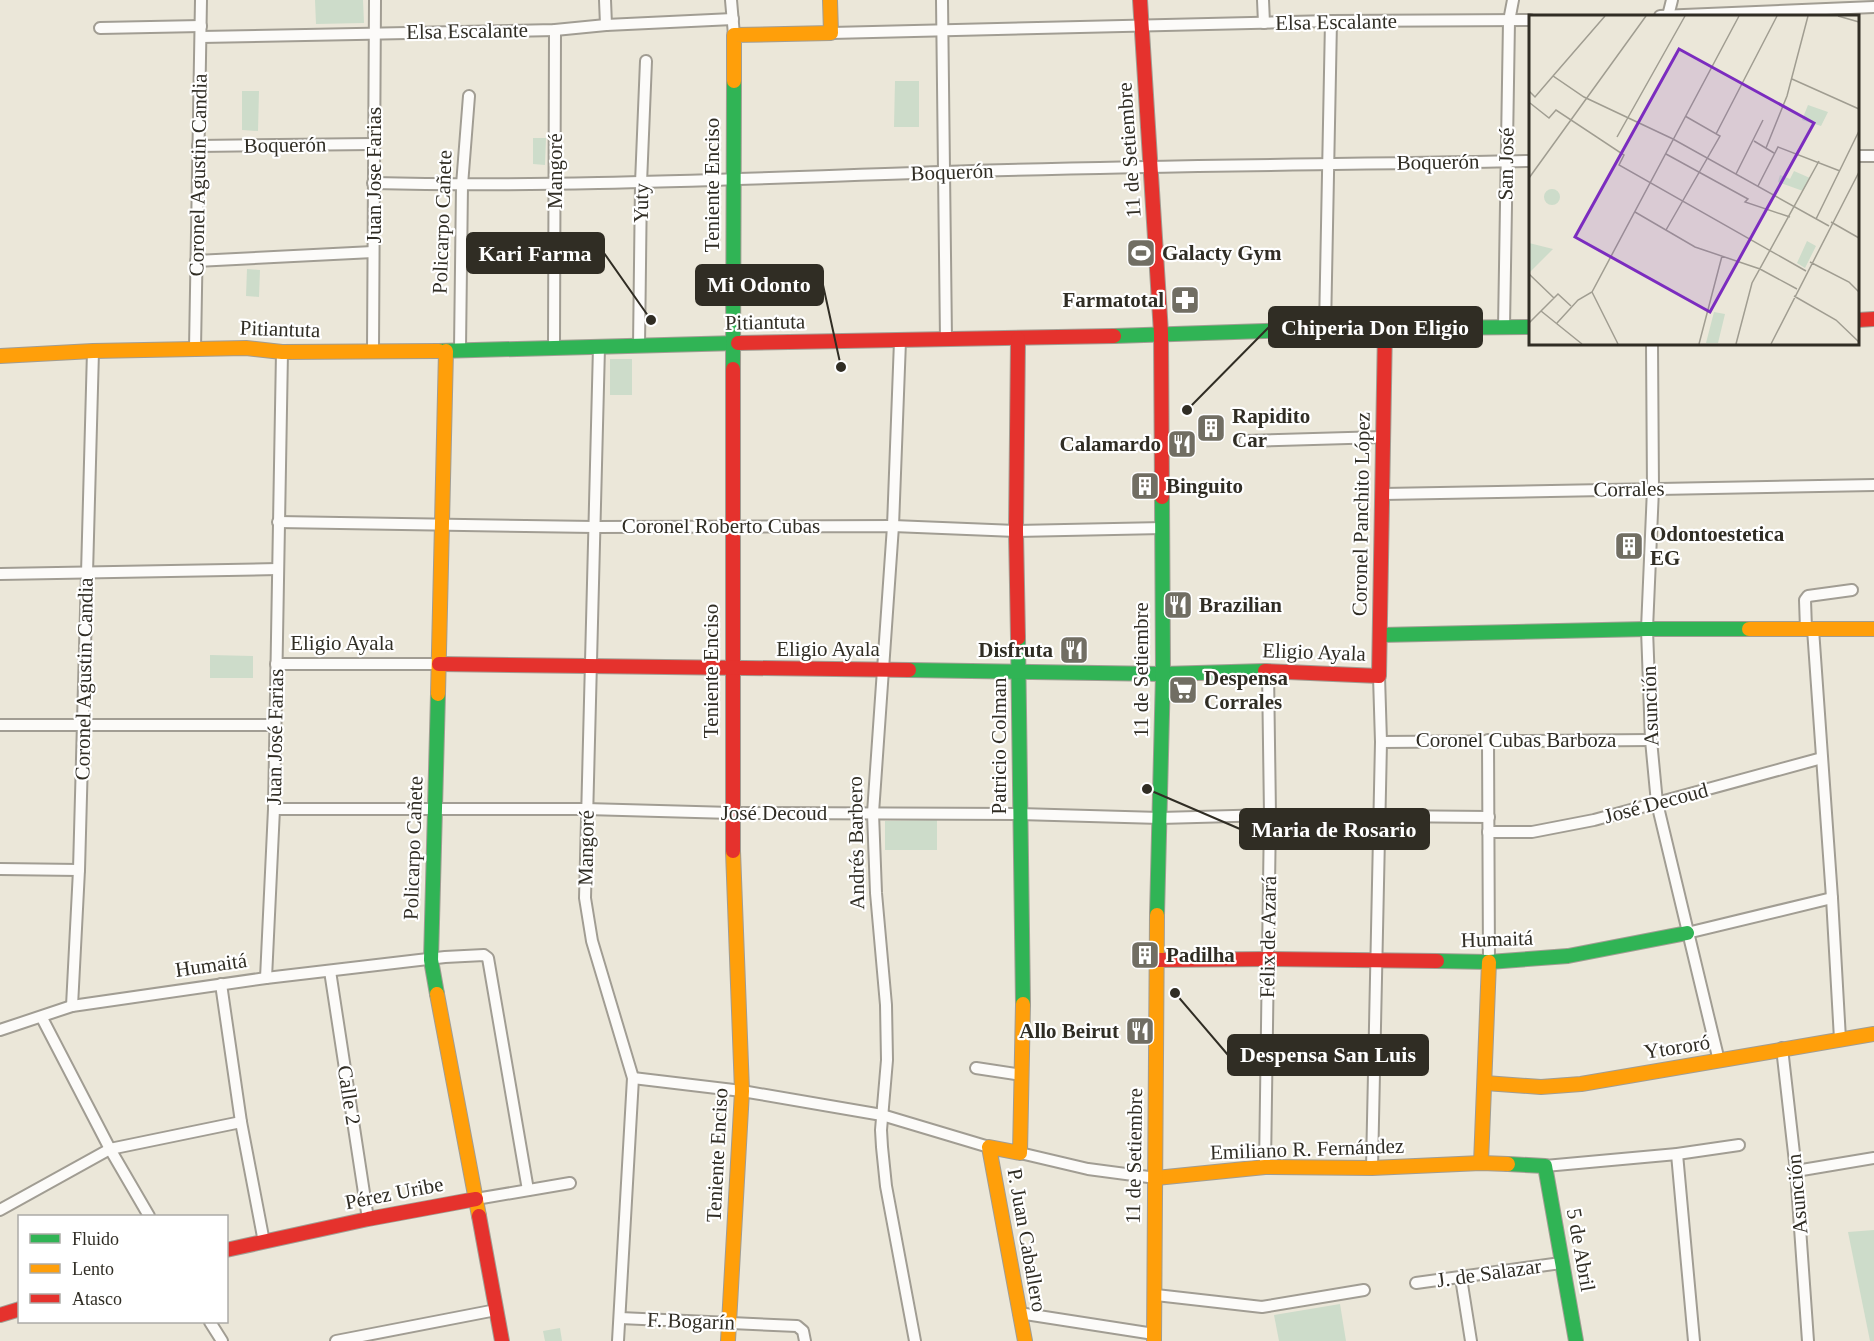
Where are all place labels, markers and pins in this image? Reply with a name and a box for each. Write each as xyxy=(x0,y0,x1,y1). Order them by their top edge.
callout: Kari Farma xyxy=(467,233,604,273)
sports icon: Galacty Gym xyxy=(1125,237,1157,269)
place label: Galacty Gym xyxy=(1162,241,1282,265)
callout: Mi Odonto xyxy=(696,265,823,305)
pharmacy icon: Farmatotal xyxy=(1169,284,1201,316)
place label: Farmatotal xyxy=(1063,288,1164,312)
callout: Chiperia Don Eligio xyxy=(1269,307,1482,347)
place label: Rapidito Car xyxy=(1232,404,1310,452)
building icon: Rapidito Car xyxy=(1195,412,1227,444)
restaurant icon: Calamardo xyxy=(1166,428,1198,460)
place label: Calamardo xyxy=(1060,432,1161,456)
building icon: Binguito xyxy=(1129,470,1161,502)
place label: Binguito xyxy=(1166,474,1243,498)
place label: Odontoestetica EG xyxy=(1650,522,1785,570)
building icon: Odontoestetica EG xyxy=(1613,530,1645,562)
restaurant icon: Brazilian xyxy=(1162,589,1194,621)
place label: Brazilian xyxy=(1199,593,1282,617)
restaurant icon: Disfruta xyxy=(1058,634,1090,666)
place label: Disfruta xyxy=(978,638,1053,662)
place label: Despensa Corrales xyxy=(1204,666,1289,714)
supermarket icon: Despensa Corrales xyxy=(1167,674,1199,706)
callout: Maria de Rosario xyxy=(1240,809,1429,849)
building icon: Padilha xyxy=(1129,939,1161,971)
place label: Padilha xyxy=(1166,943,1235,967)
restaurant icon: Allo Beirut xyxy=(1124,1015,1156,1047)
place label: Allo Beirut xyxy=(1019,1019,1119,1043)
callout: Despensa San Luis xyxy=(1228,1035,1428,1075)

